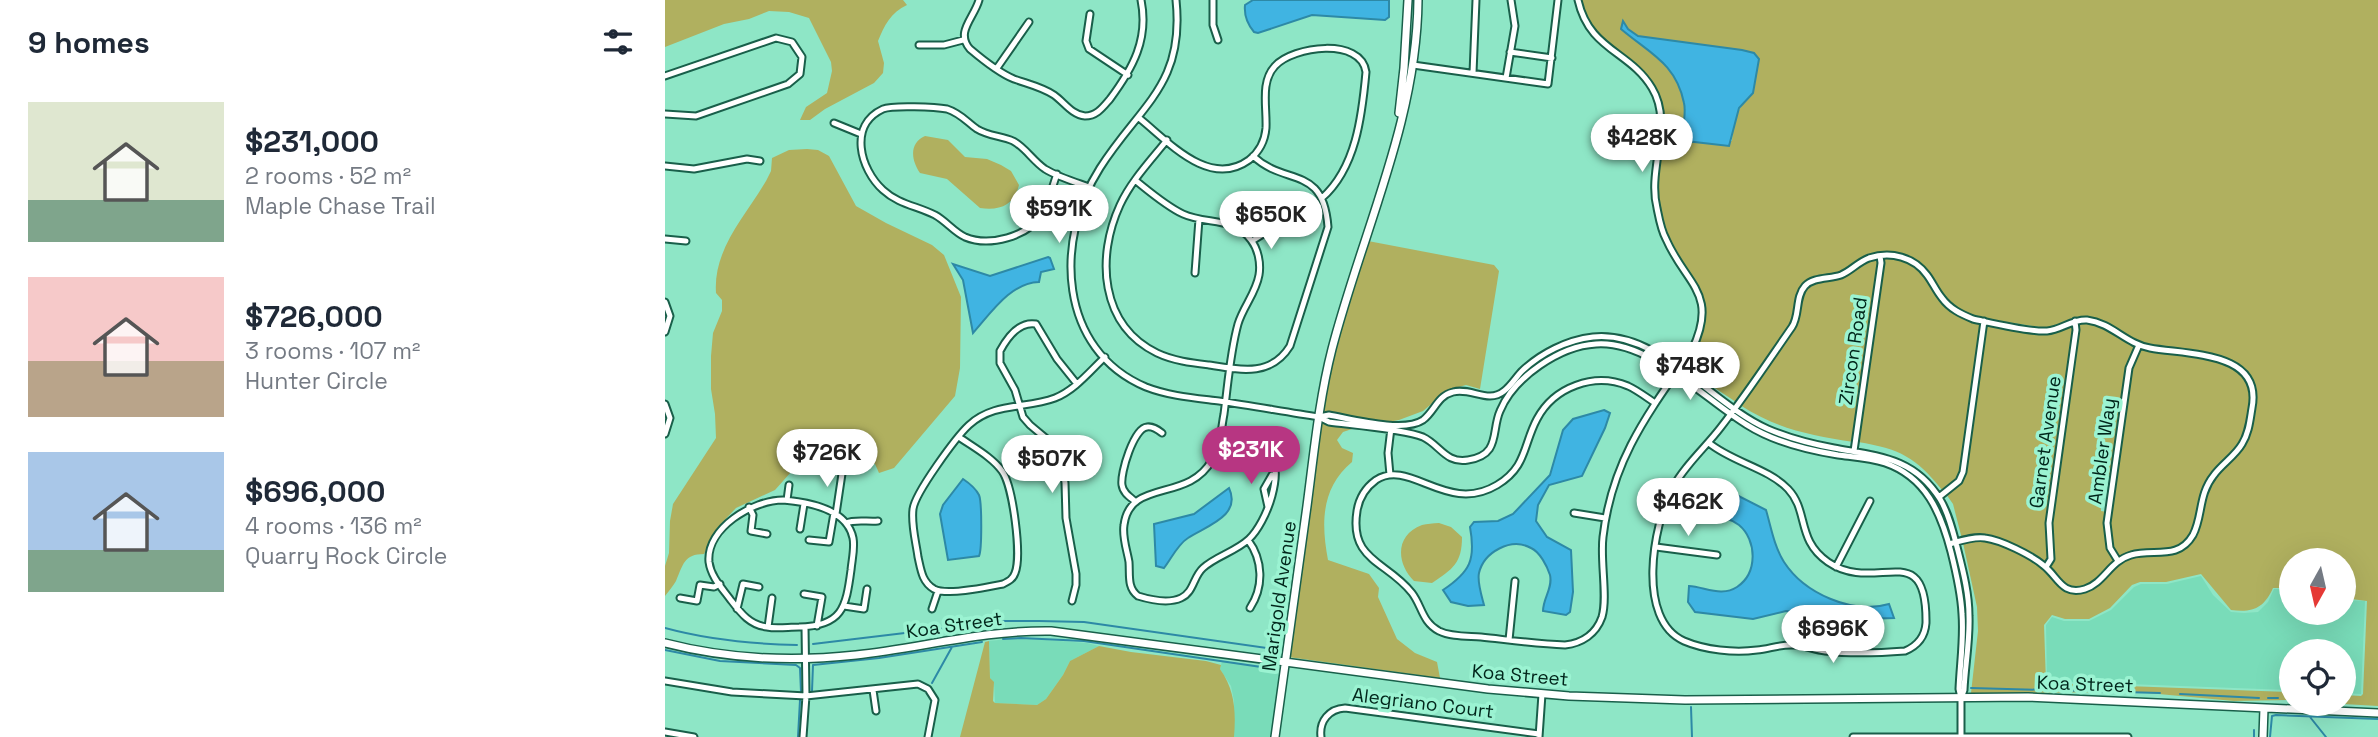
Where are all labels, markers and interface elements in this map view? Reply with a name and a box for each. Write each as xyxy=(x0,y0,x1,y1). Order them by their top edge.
text: 9 homes xyxy=(28,23,150,62)
icon: filters xyxy=(599,23,637,61)
pin: $428K xyxy=(1593,114,1691,174)
text: $231,000 xyxy=(245,122,379,161)
text: $428K xyxy=(1607,122,1677,152)
icon: home xyxy=(84,130,168,214)
text: 2 rooms · 52 m² xyxy=(245,161,411,191)
pin: $591K xyxy=(1010,186,1108,245)
text: Maple Chase Trail xyxy=(245,191,436,221)
pin: $650K xyxy=(1222,191,1320,251)
text: $591K xyxy=(1026,193,1092,223)
text: $650K xyxy=(1235,199,1307,229)
street label: Zircon Road xyxy=(1833,295,1873,407)
text: $726,000 xyxy=(245,297,383,336)
icon: home xyxy=(84,305,168,389)
text: 3 rooms · 107 m² xyxy=(245,336,421,366)
pin: $748K xyxy=(1641,342,1739,402)
text: $748K xyxy=(1656,350,1724,380)
text: Hunter Circle xyxy=(245,366,388,396)
street label: Garnet Avenue xyxy=(2023,374,2067,510)
street label: Ambler Way xyxy=(2082,396,2122,506)
pin: $231K xyxy=(1202,426,1300,486)
pin: $726K xyxy=(778,430,876,489)
text: $231K xyxy=(1218,434,1284,464)
pin: $507K xyxy=(1003,435,1101,495)
text: $726K xyxy=(793,437,861,467)
text: $507K xyxy=(1017,443,1087,473)
text: $696,000 xyxy=(245,472,386,511)
pin: $462K xyxy=(1639,478,1737,538)
icon: home xyxy=(84,480,168,564)
text: $462K xyxy=(1653,486,1723,516)
text: 4 rooms · 136 m² xyxy=(245,511,422,541)
street label: Marigold Avenue xyxy=(1256,519,1302,673)
text: Quarry Rock Circle xyxy=(245,541,447,571)
north arrow xyxy=(2279,548,2355,625)
map controls xyxy=(2279,548,2356,716)
street label: Koa Street xyxy=(904,606,1004,644)
pin: $696K xyxy=(1784,606,1882,665)
text: $696K xyxy=(1798,613,1868,643)
button: locate xyxy=(2279,639,2356,716)
street label: Koa Street xyxy=(1471,658,1569,692)
street label: Koa Street xyxy=(2036,670,2134,698)
street label: Alegriano Court xyxy=(1351,682,1495,724)

